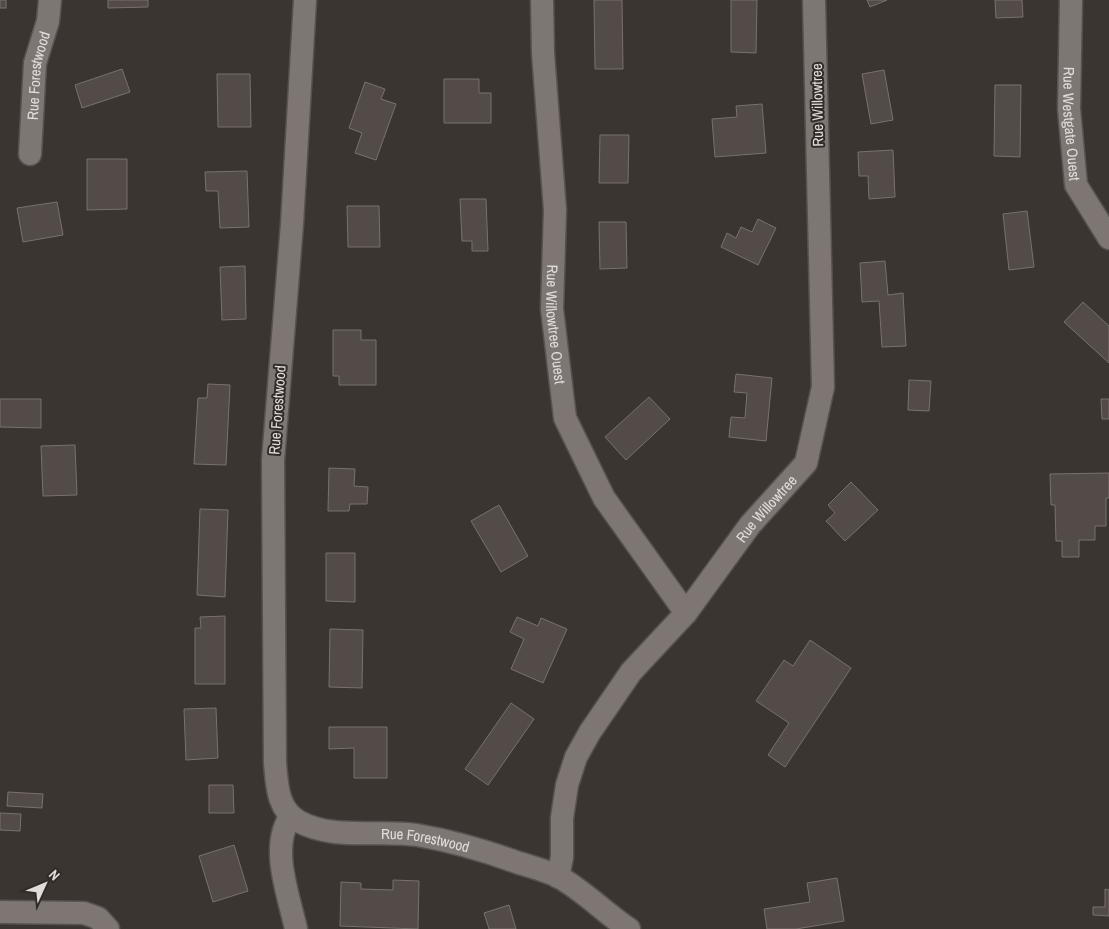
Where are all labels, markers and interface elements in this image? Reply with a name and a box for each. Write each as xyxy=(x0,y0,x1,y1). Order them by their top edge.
street label: Rue Forestwood xyxy=(21,29,55,120)
street label: Rue Willowtree xyxy=(806,63,828,147)
street label: Rue Westgate Ouest xyxy=(1058,67,1086,182)
street label: Rue Willowtree Ouest xyxy=(542,264,571,386)
street label: Rue Forestwood xyxy=(263,365,291,455)
street label: Rue Willowtree xyxy=(731,470,801,546)
street label: Rue Forestwood xyxy=(381,823,472,857)
north arrow xyxy=(20,859,70,909)
text: N xyxy=(45,866,64,884)

